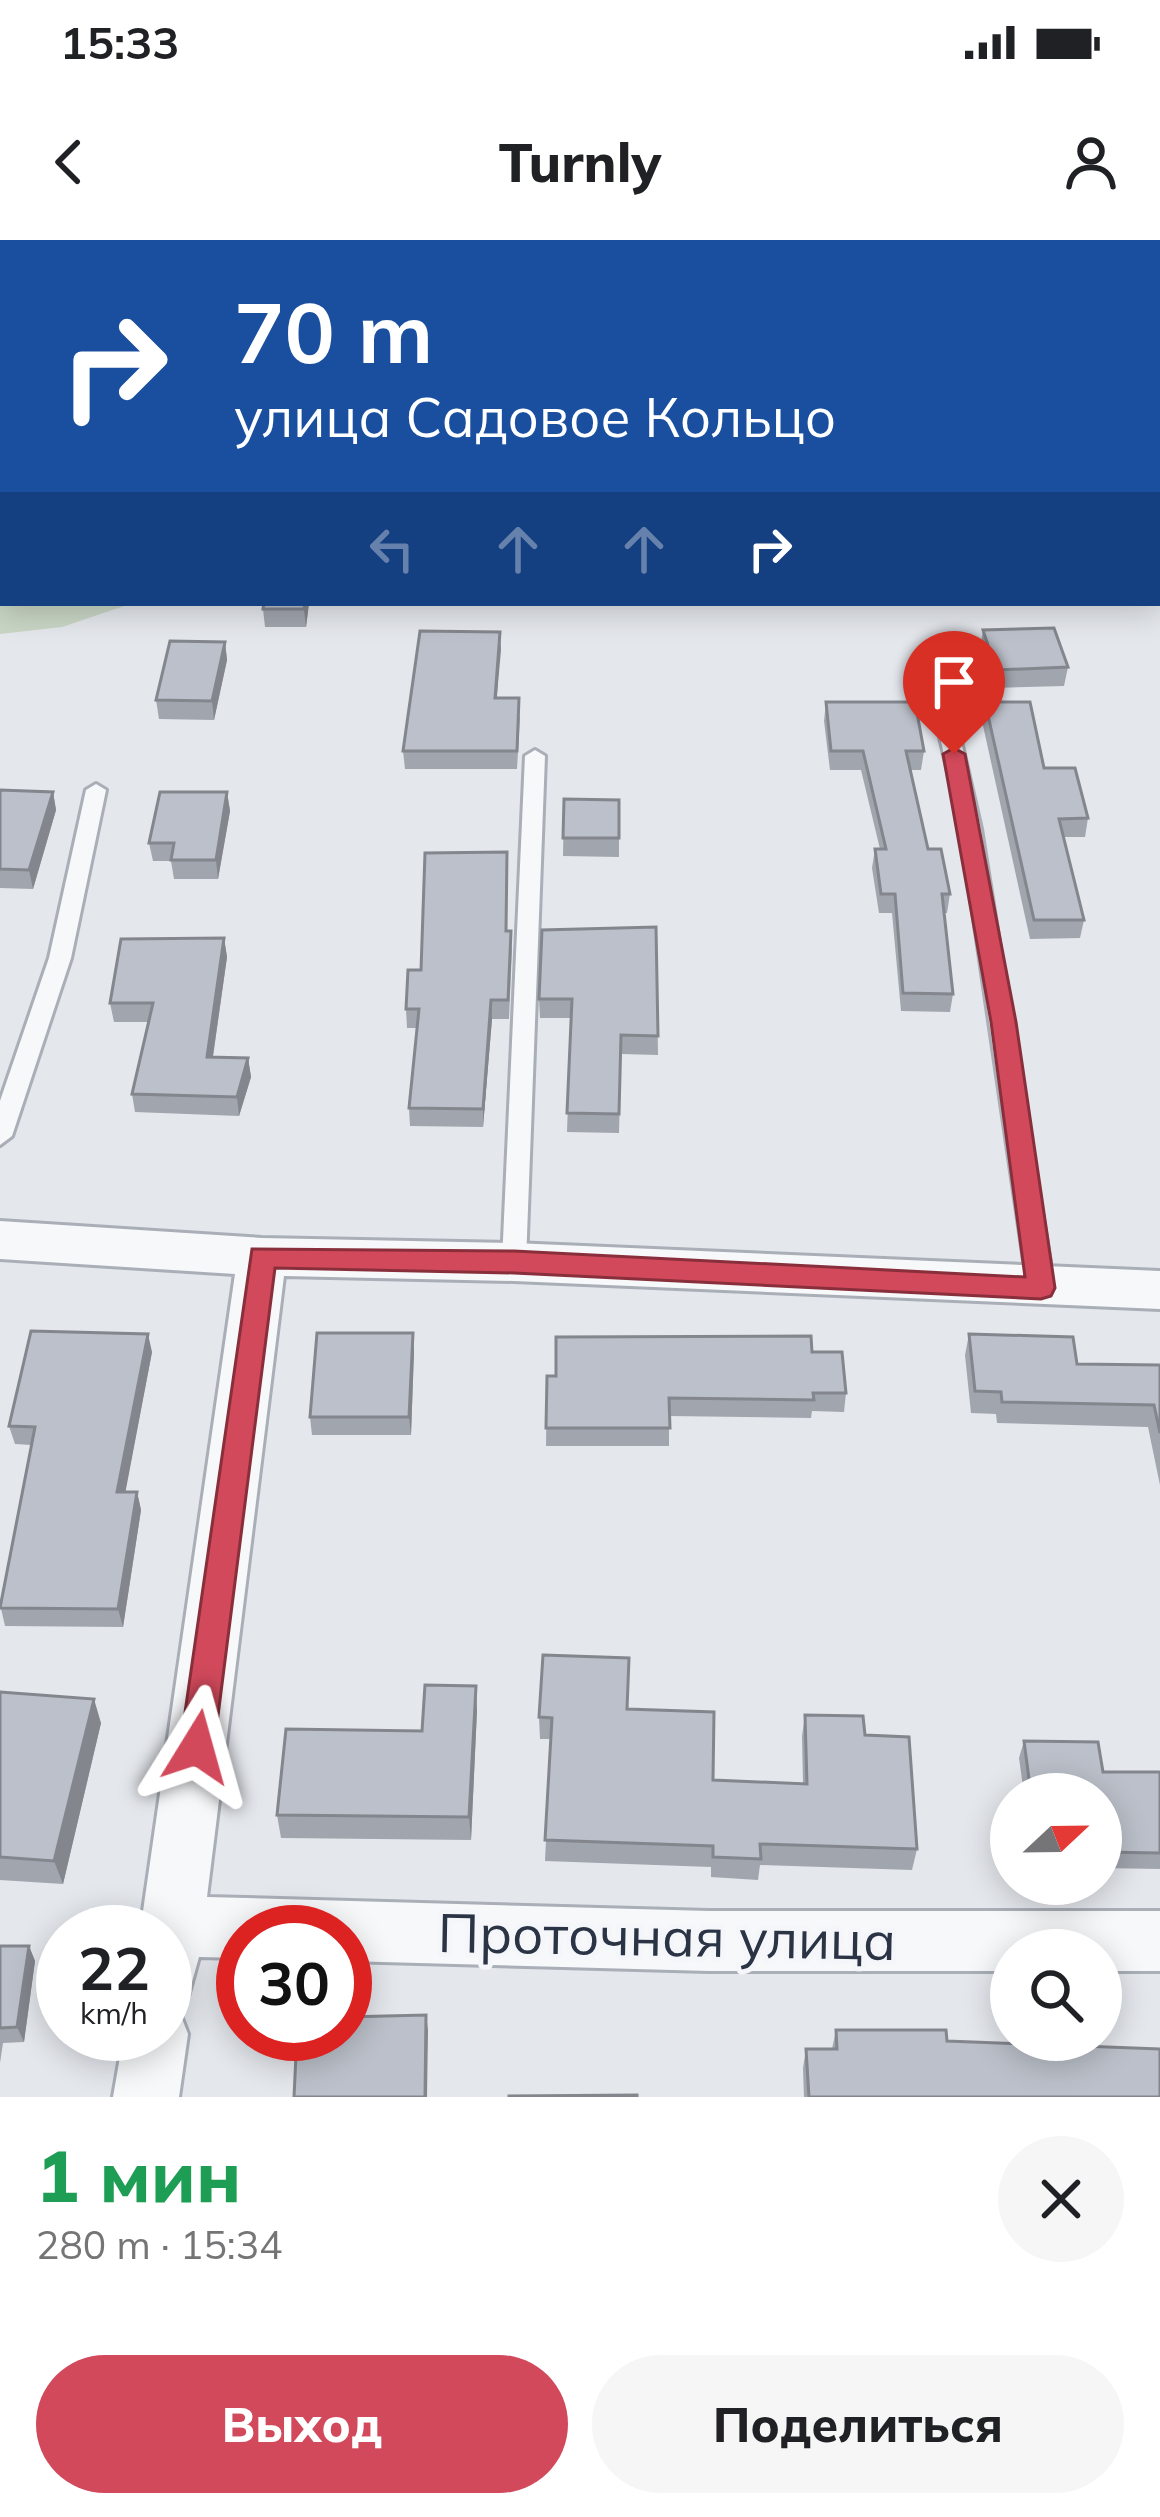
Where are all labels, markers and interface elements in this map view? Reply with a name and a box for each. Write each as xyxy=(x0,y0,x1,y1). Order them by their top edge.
text: 15:33 xyxy=(60,14,179,70)
text: Turnly xyxy=(499,128,661,196)
icon: back xyxy=(36,129,102,195)
icon: person xyxy=(1058,129,1124,195)
text: 70 m xyxy=(234,279,433,384)
icon: right xyxy=(36,288,192,444)
text: улица Садовое Кольцо xyxy=(234,383,836,451)
icon: left xyxy=(359,516,425,582)
icon: ahead xyxy=(485,516,551,582)
icon: ahead xyxy=(611,516,677,582)
icon: right xyxy=(737,516,803,582)
pin xyxy=(903,631,1005,754)
icon: arrive xyxy=(921,649,987,715)
position arrow xyxy=(134,1684,260,1810)
north arrow xyxy=(990,1773,1122,1905)
map controls xyxy=(990,1773,1122,2061)
street label: Проточная улица xyxy=(437,1898,897,1974)
speed limit sign: 30 xyxy=(216,1905,372,2061)
button: search xyxy=(990,1929,1122,2061)
text: 22 xyxy=(78,1930,150,2005)
text: km/h xyxy=(80,1994,148,2032)
text: 1 мин xyxy=(36,2130,241,2220)
button: close xyxy=(998,2136,1124,2262)
text: 280 m · 15:34 xyxy=(36,2220,282,2269)
button: Выход xyxy=(36,2355,568,2493)
button: Поделиться xyxy=(592,2355,1124,2493)

